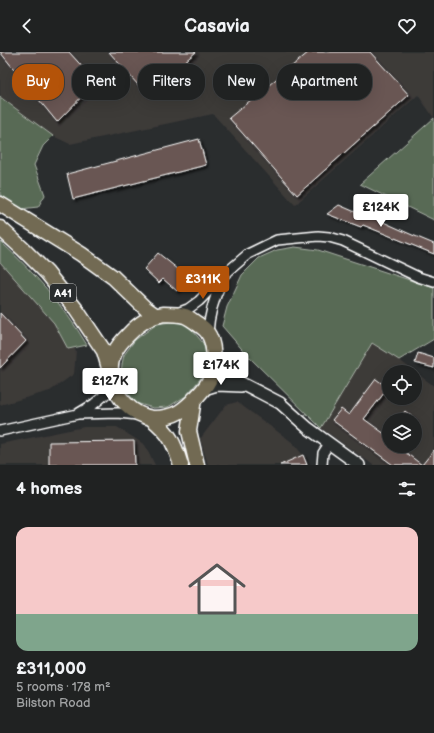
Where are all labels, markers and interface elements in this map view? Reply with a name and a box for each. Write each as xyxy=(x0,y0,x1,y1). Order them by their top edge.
icon: back xyxy=(16,15,38,37)
icon: heart xyxy=(396,15,418,37)
text: Casavia xyxy=(184,16,250,37)
chip: Buy xyxy=(12,64,64,100)
chip: Rent xyxy=(72,64,130,100)
chip: Filters xyxy=(138,64,205,100)
chip: New xyxy=(213,64,269,100)
chip: Apartment xyxy=(277,64,372,100)
pin: £124K xyxy=(353,194,409,228)
text: £124K xyxy=(362,199,400,215)
pin: £311K xyxy=(175,266,231,300)
text: £311K xyxy=(185,271,221,287)
road number: A41 xyxy=(50,284,76,302)
pin: £174K xyxy=(193,352,249,386)
text: £174K xyxy=(202,357,240,373)
map controls xyxy=(382,365,422,453)
button: locate xyxy=(382,365,422,405)
pin: £127K xyxy=(82,368,138,402)
text: £127K xyxy=(91,373,129,389)
button: layers xyxy=(382,413,422,453)
icon: filters xyxy=(396,478,418,500)
text: 4 homes xyxy=(16,479,82,499)
icon: home xyxy=(181,553,253,625)
text: £311,000 xyxy=(16,659,86,679)
text: 5 rooms · 178 m² xyxy=(16,679,111,695)
text: Bilston Road xyxy=(16,695,91,711)

